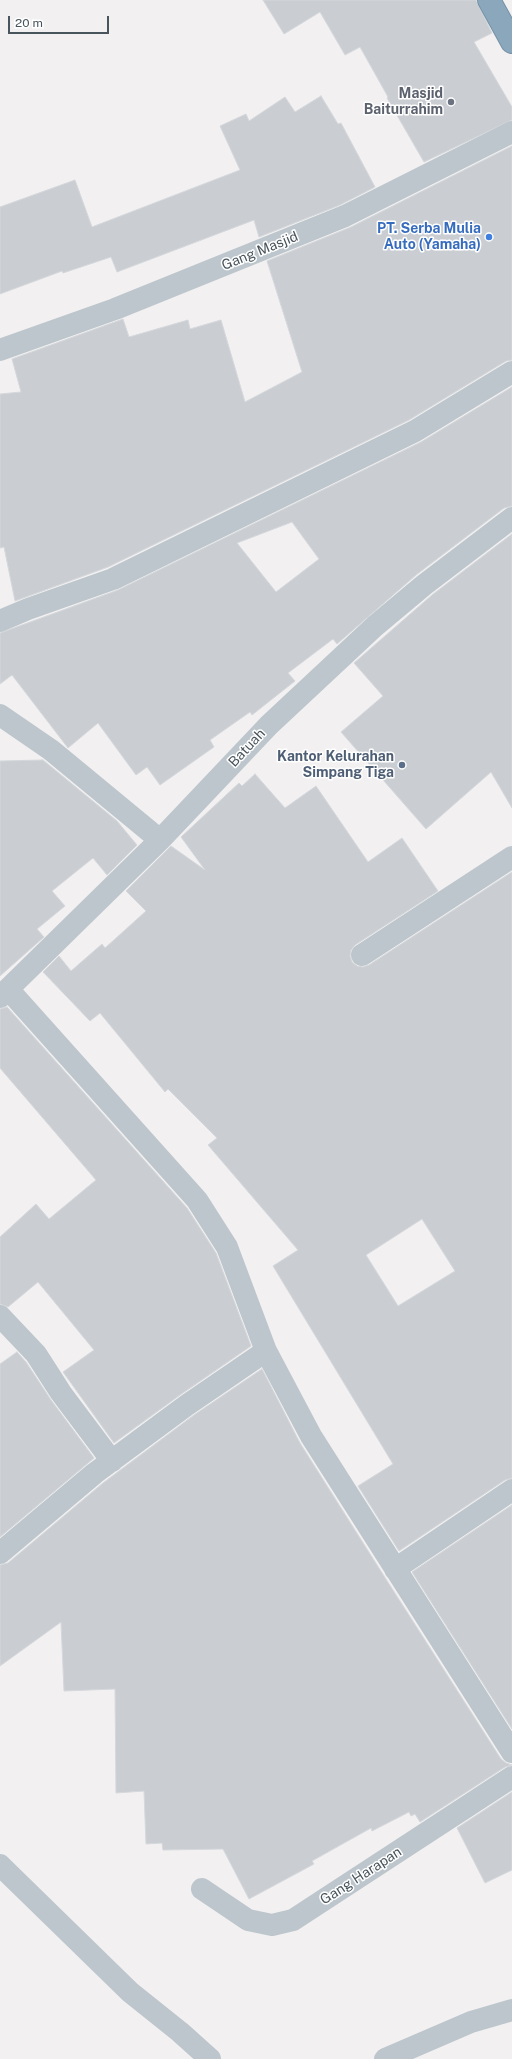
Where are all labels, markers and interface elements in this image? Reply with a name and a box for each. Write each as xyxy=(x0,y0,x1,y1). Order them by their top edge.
scale bar xyxy=(10,8,111,34)
text: 20 m xyxy=(15,16,43,30)
place label: Masjid Baiturrahim xyxy=(364,86,443,118)
marker: Masjid Baiturrahim xyxy=(446,97,456,107)
place label: PT. Serba Mulia Auto (Yamaha) xyxy=(377,221,481,254)
street label: Gang Masjid xyxy=(219,228,301,274)
marker: PT. Serba Mulia Auto (Yamaha) xyxy=(484,232,494,242)
street label: Batuah xyxy=(225,725,269,771)
place label: Kantor Kelurahan Simpang Tiga xyxy=(277,749,394,782)
marker: Kantor Kelurahan Simpang Tiga xyxy=(397,760,407,770)
street label: Gang Harapan xyxy=(317,1843,405,1909)

